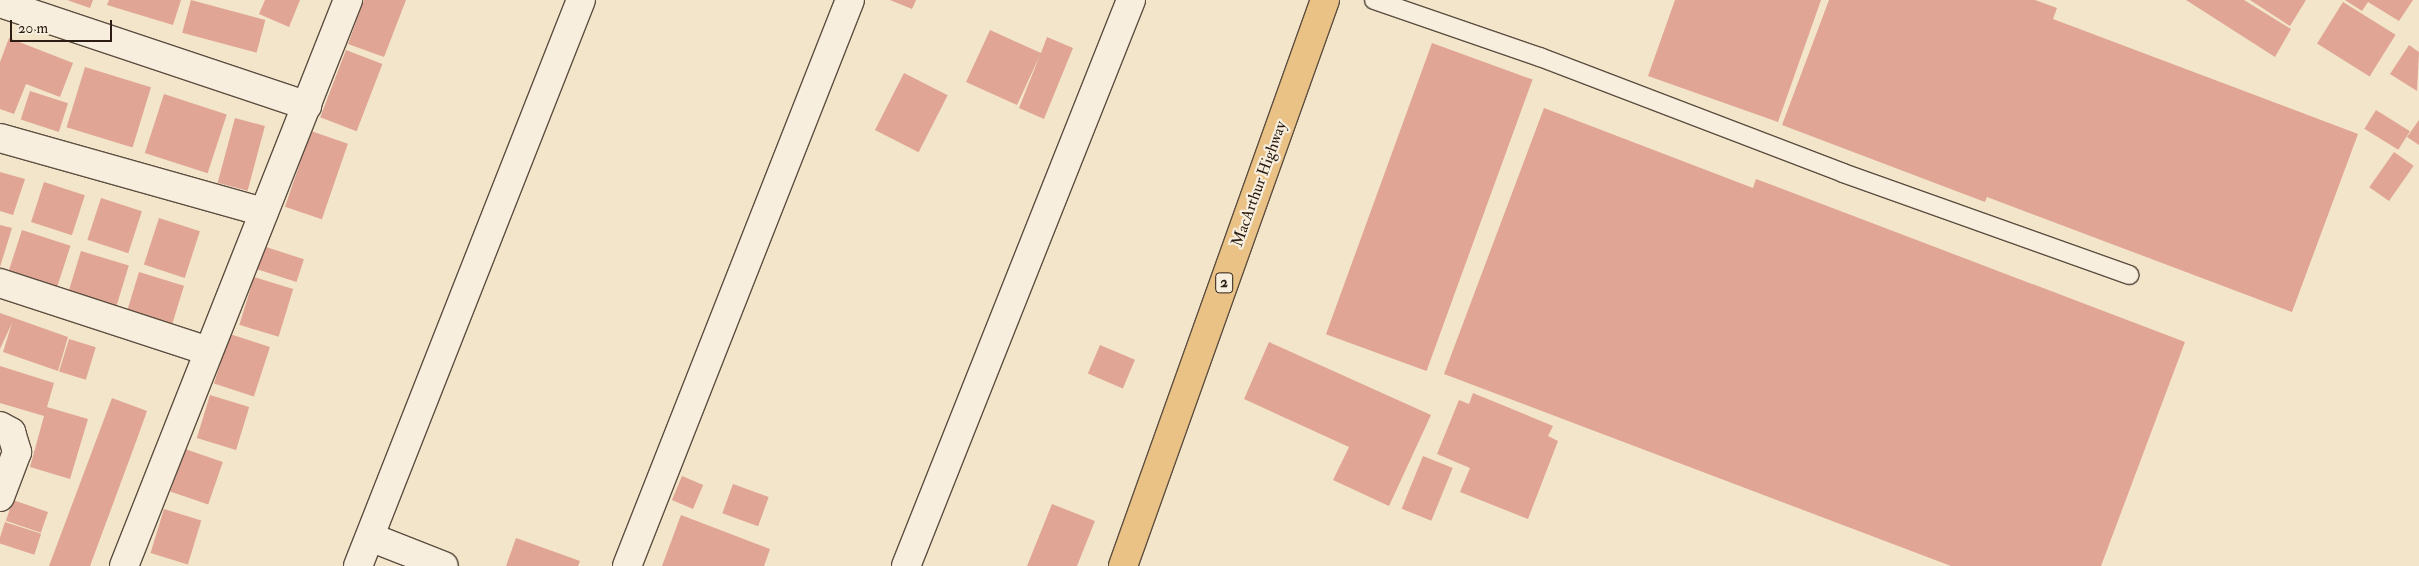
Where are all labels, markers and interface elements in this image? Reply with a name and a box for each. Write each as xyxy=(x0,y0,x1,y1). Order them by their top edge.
scale bar xyxy=(12,10,115,42)
text: 20 m xyxy=(18,19,48,38)
street label: MacArthur Highway xyxy=(1227,119,1291,249)
road number: 2 xyxy=(1214,270,1234,296)

